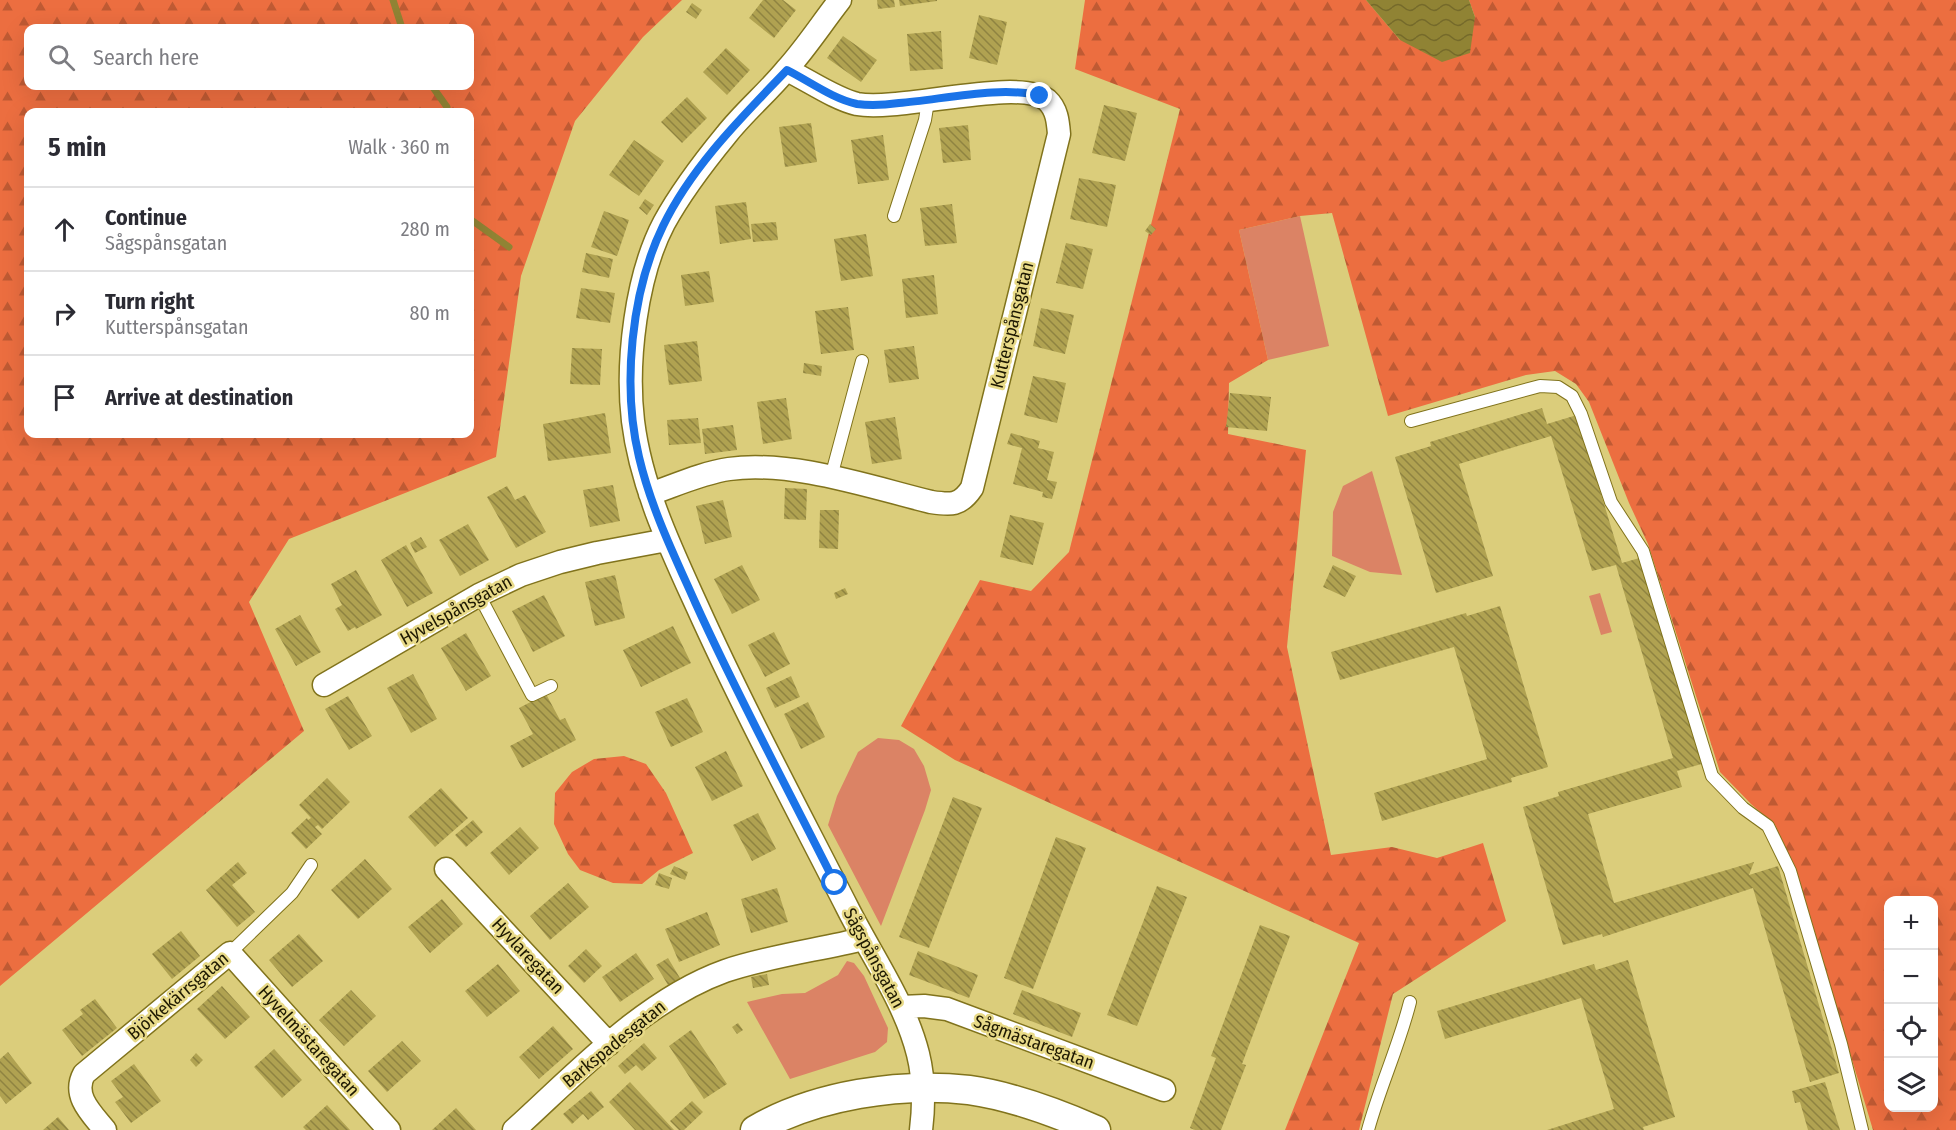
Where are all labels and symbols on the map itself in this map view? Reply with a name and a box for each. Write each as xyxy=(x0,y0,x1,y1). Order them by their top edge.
route end xyxy=(1026,82,1052,108)
street label: Kutterspånsgatan xyxy=(986,260,1038,390)
street label: Hyvelspånsgatan xyxy=(396,570,516,650)
route start xyxy=(821,869,847,895)
street label: Sågspånsgatan xyxy=(838,904,910,1012)
street label: Hyvlaregatan xyxy=(487,913,569,999)
street label: Björkekärrsgatan xyxy=(123,947,233,1045)
street label: Hyvelmästaregatan xyxy=(254,981,364,1101)
street label: Barkspadesgatan xyxy=(558,996,670,1092)
street label: Sågmästaregatan xyxy=(971,1010,1097,1074)

